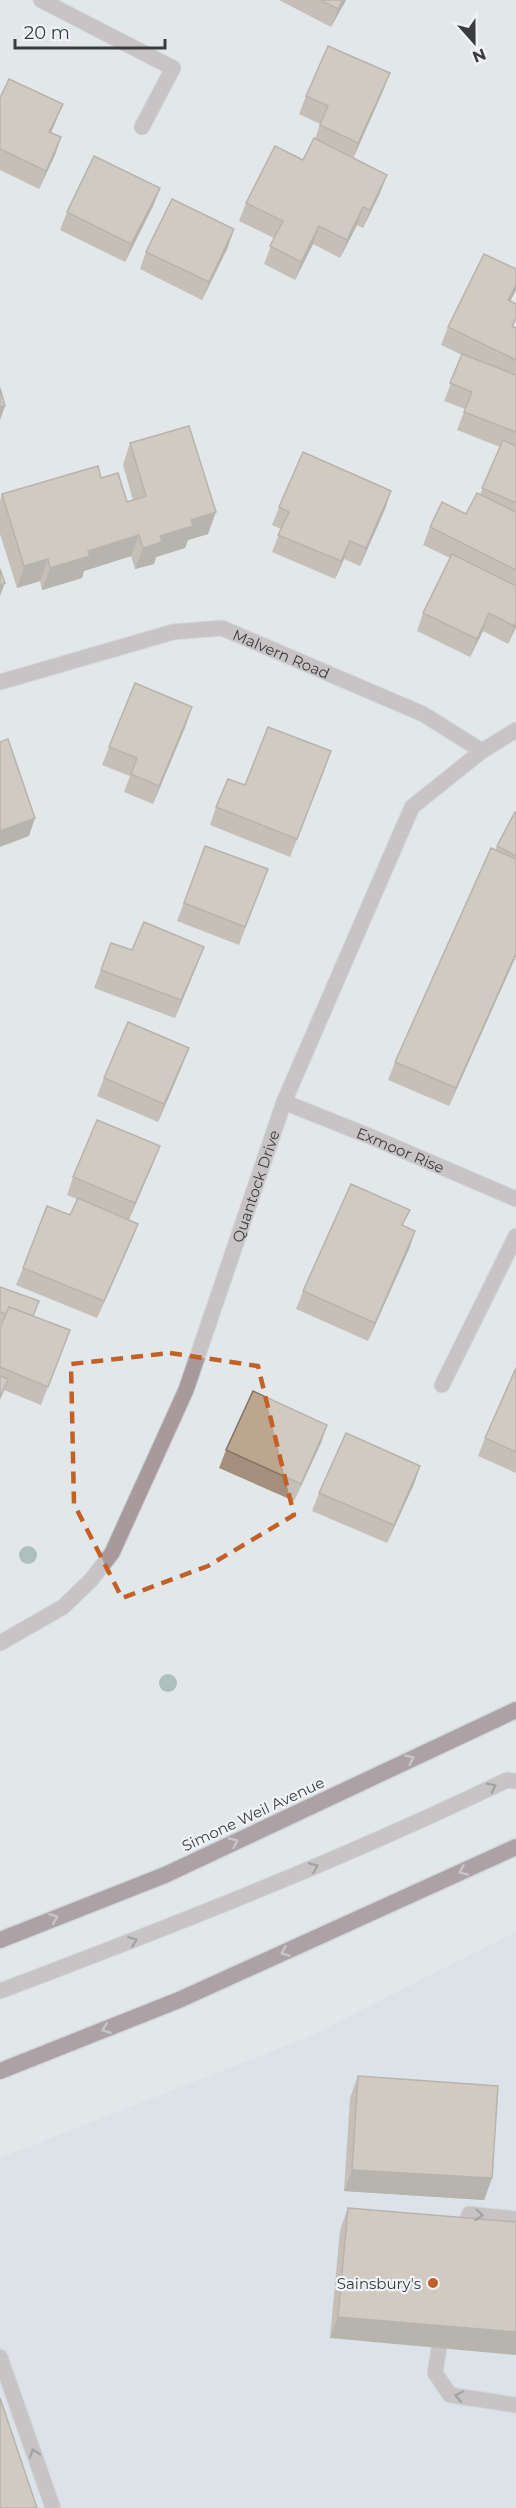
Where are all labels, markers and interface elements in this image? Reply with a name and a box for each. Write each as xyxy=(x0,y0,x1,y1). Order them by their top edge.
scale bar xyxy=(15,12,165,50)
north arrow xyxy=(444,12,504,72)
text: 20 m xyxy=(24,22,70,44)
text: N xyxy=(470,44,489,67)
street label: Malvern Road xyxy=(230,624,333,683)
street label: Exmoor Rise xyxy=(354,1123,448,1177)
street label: Quantock Drive xyxy=(227,1127,283,1245)
one-way arrow xyxy=(404,1755,415,1767)
street label: Simone Weil Avenue xyxy=(179,1773,327,1855)
one-way arrow xyxy=(485,1783,496,1795)
one-way arrow xyxy=(227,1838,238,1850)
one-way arrow xyxy=(307,1862,318,1874)
one-way arrow xyxy=(458,1864,469,1876)
one-way arrow xyxy=(48,1913,59,1925)
one-way arrow xyxy=(127,1936,138,1948)
one-way arrow xyxy=(281,1944,292,1956)
one-way arrow xyxy=(101,2021,112,2034)
one-way arrow xyxy=(474,2209,483,2222)
place label: Sainsbury's xyxy=(337,2274,421,2293)
marker: Sainsbury's xyxy=(426,2276,440,2290)
one-way arrow xyxy=(454,2390,464,2403)
one-way arrow xyxy=(29,2448,41,2459)

